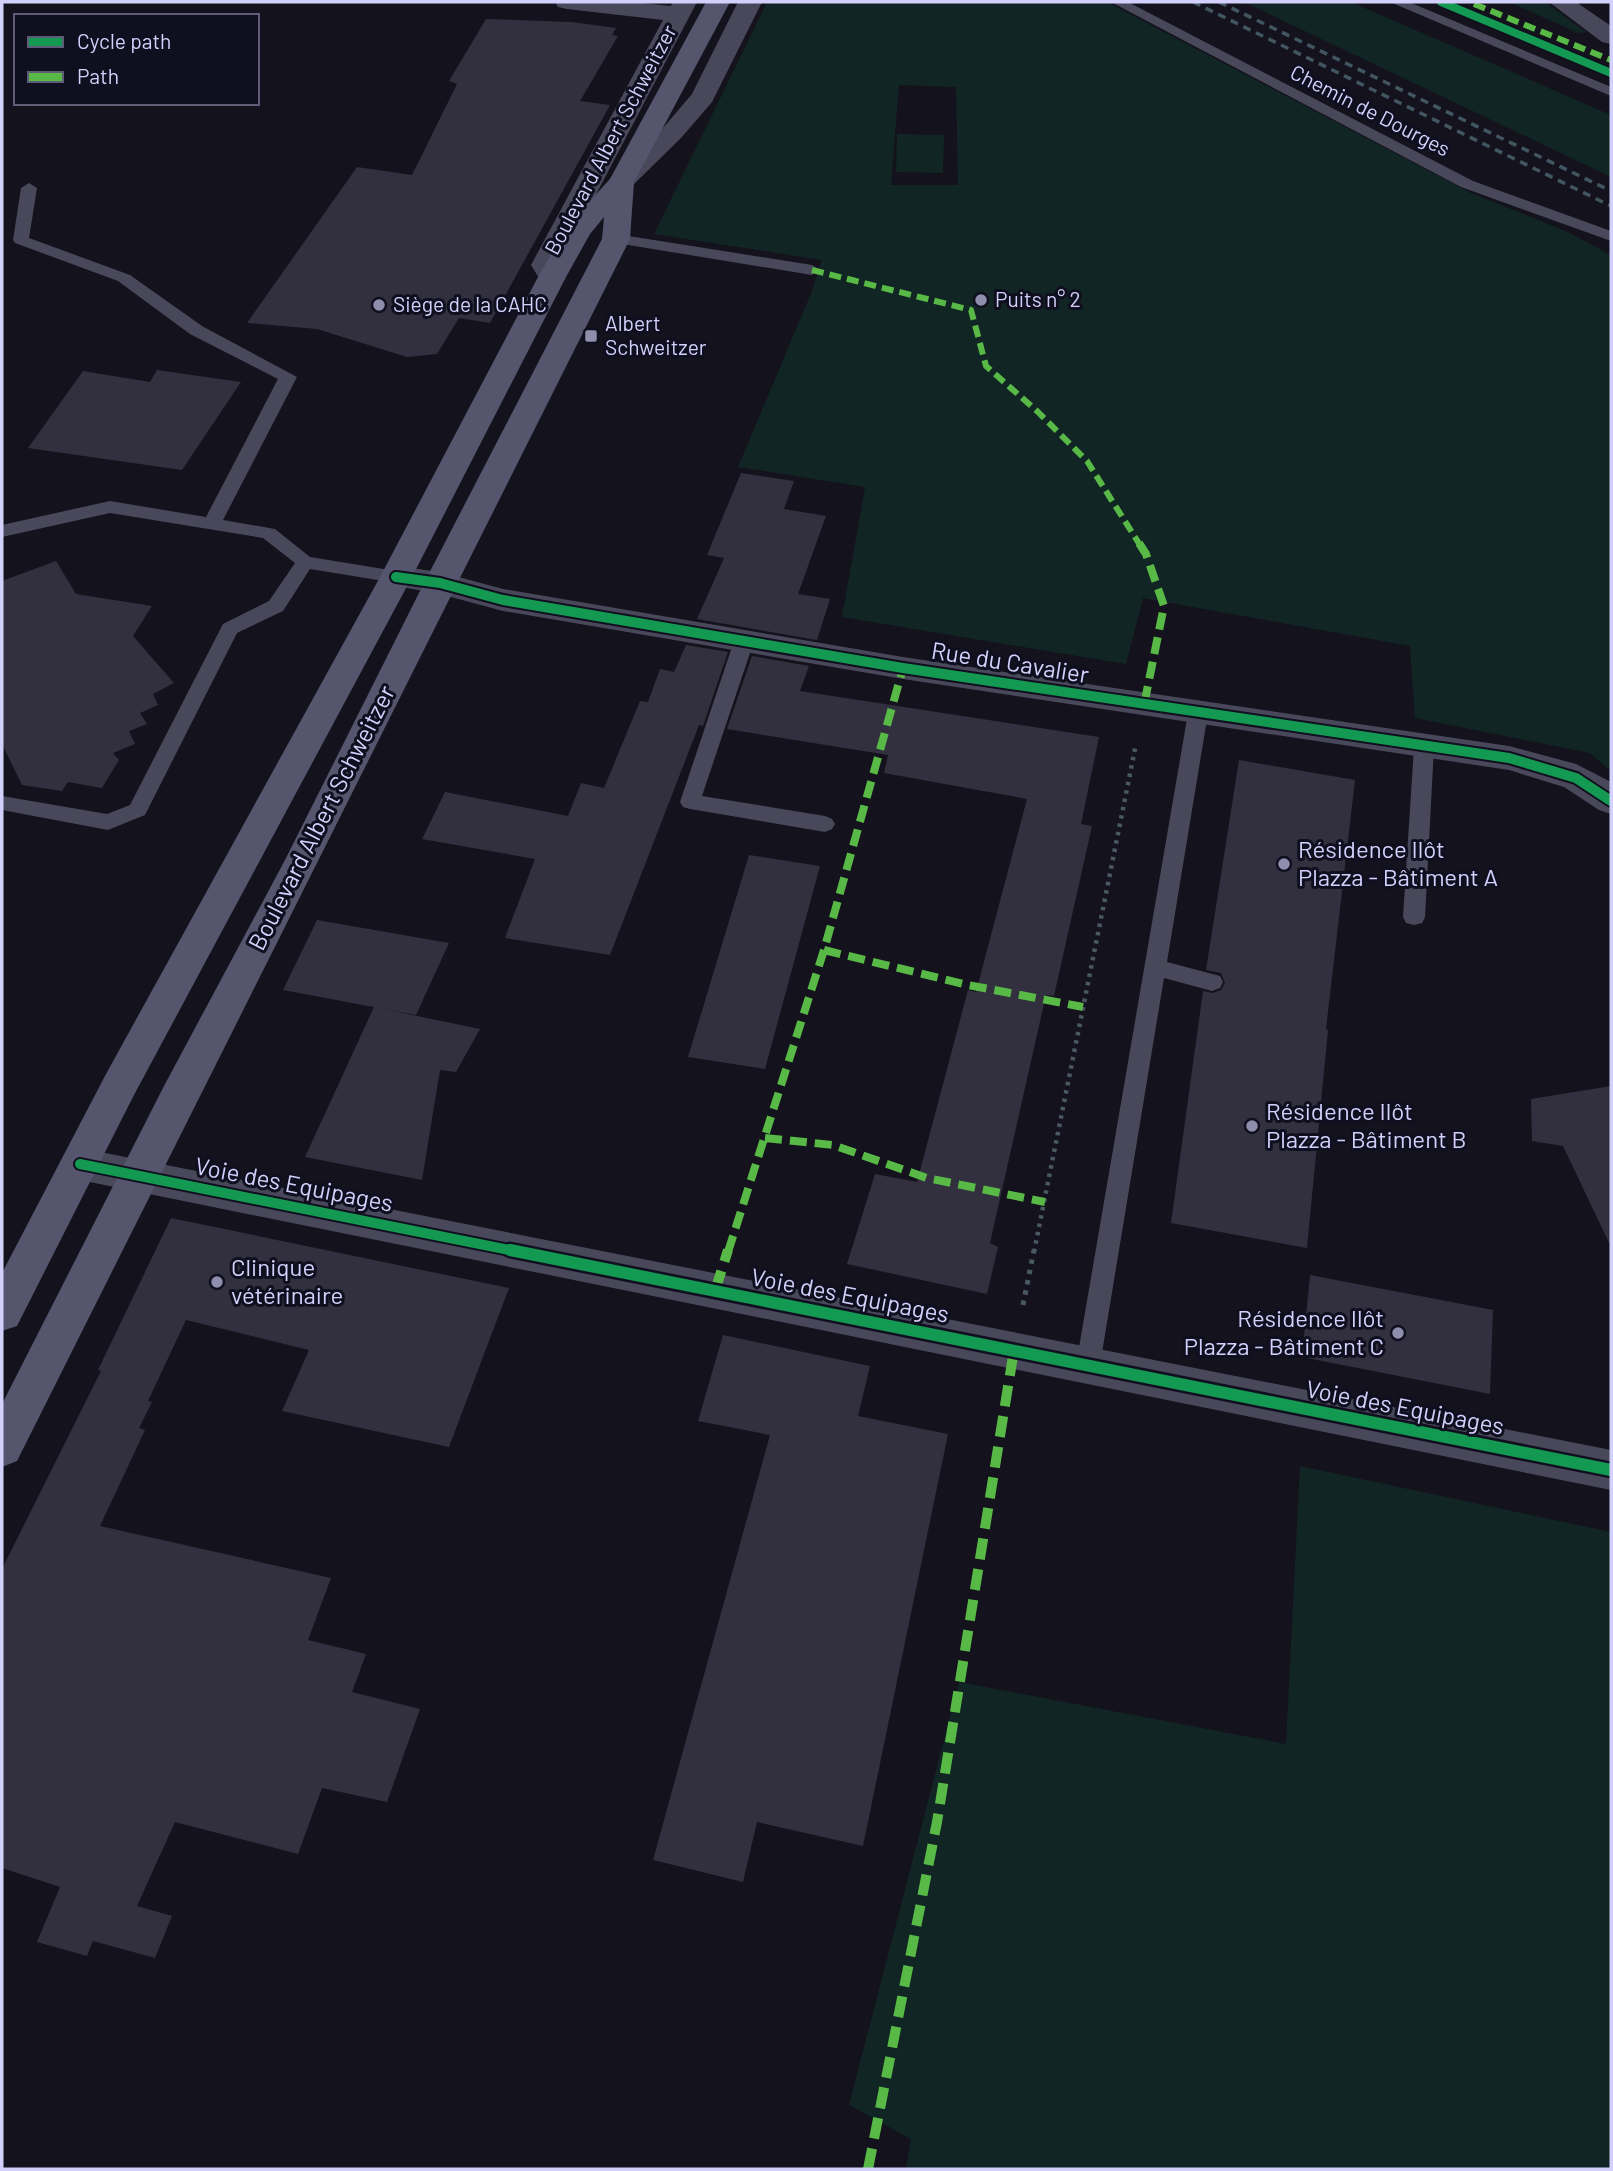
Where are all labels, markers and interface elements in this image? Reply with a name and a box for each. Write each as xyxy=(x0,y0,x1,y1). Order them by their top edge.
legend xyxy=(14,14,259,105)
street label: Boulevard Albert Schweitzer xyxy=(538,20,681,258)
text: Cycle path xyxy=(77,28,171,53)
street label: Chemin de Dourges xyxy=(1287,59,1455,161)
text: Path xyxy=(77,63,119,88)
place label: Puits n° 2 xyxy=(995,286,1081,311)
place label: Siège de la CAHC xyxy=(393,291,547,316)
marker: Puits n° 2 xyxy=(973,292,989,308)
marker: Siège de la CAHC xyxy=(371,297,387,313)
place label: Albert Schweitzer xyxy=(605,310,707,359)
marker: Albert Schweitzer xyxy=(583,328,599,344)
street label: Rue du Cavalier xyxy=(929,635,1091,688)
street label: Boulevard Albert Schweitzer xyxy=(241,680,400,955)
place label: Résidence Ilôt Plazza - Bâtiment A xyxy=(1298,834,1498,891)
marker: Résidence Ilôt Plazza - Bâtiment A xyxy=(1276,856,1292,872)
place label: Résidence Ilôt Plazza - Bâtiment B xyxy=(1266,1096,1467,1153)
marker: Résidence Ilôt Plazza - Bâtiment B xyxy=(1244,1118,1260,1134)
street label: Voie des Equipages xyxy=(193,1150,396,1217)
place label: Clinique vétérinaire xyxy=(231,1252,343,1309)
street label: Voie des Equipages xyxy=(749,1261,952,1328)
marker: Clinique vétérinaire xyxy=(209,1274,225,1290)
place label: Résidence Ilôt Plazza - Bâtiment C xyxy=(1184,1303,1384,1360)
marker: Résidence Ilôt Plazza - Bâtiment C xyxy=(1390,1325,1406,1341)
street label: Voie des Equipages xyxy=(1304,1373,1507,1440)

